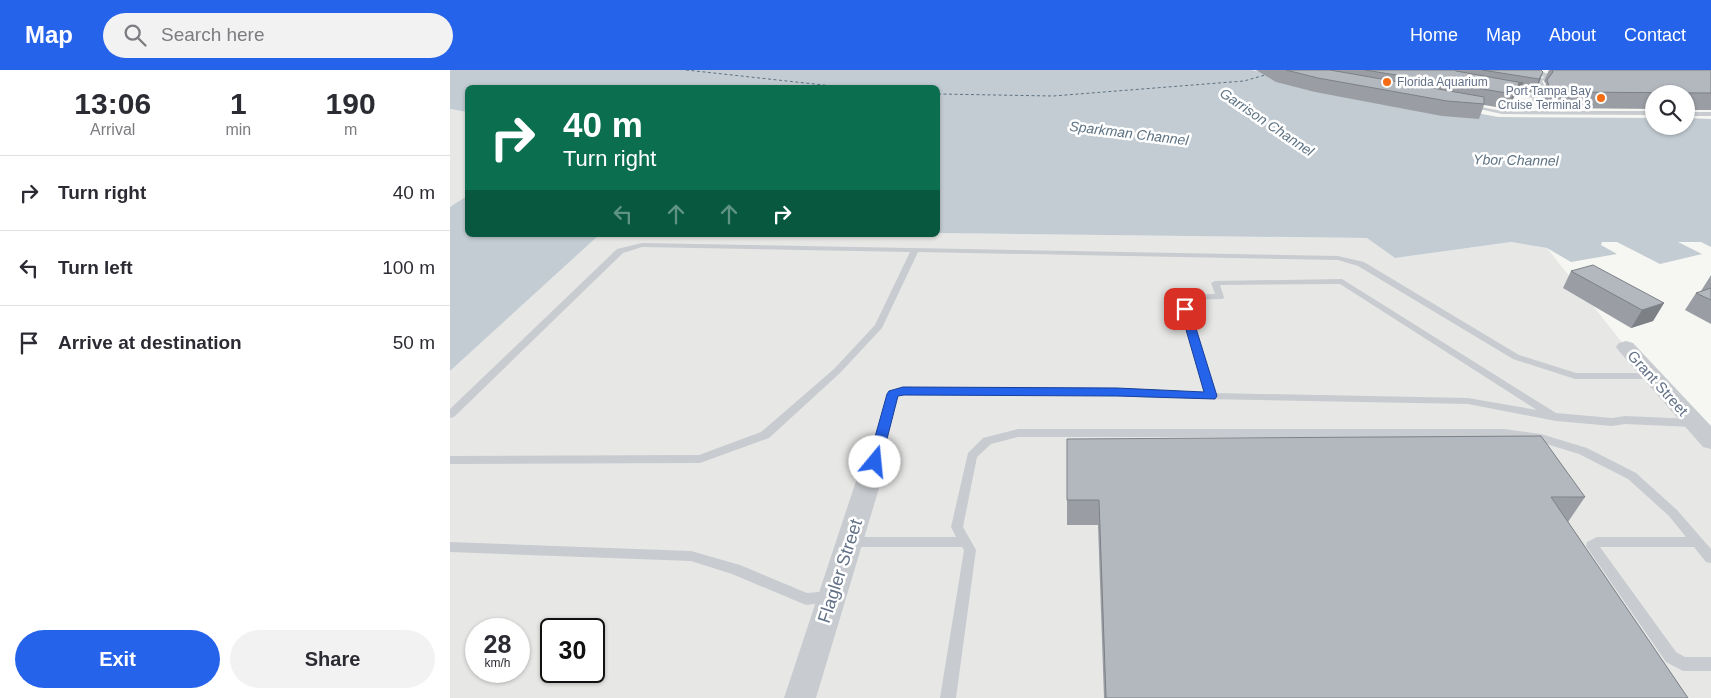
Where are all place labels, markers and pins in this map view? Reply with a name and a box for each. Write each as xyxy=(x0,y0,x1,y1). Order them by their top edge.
place label: Florida Aquarium xyxy=(1397,75,1488,89)
marker: Florida Aquarium xyxy=(1381,76,1393,88)
place label: Port Tampa Bay Cruise Terminal 3 xyxy=(1498,84,1591,112)
marker: Port Tampa Bay Cruise Terminal 3 xyxy=(1595,92,1607,104)
pin xyxy=(1164,288,1206,330)

